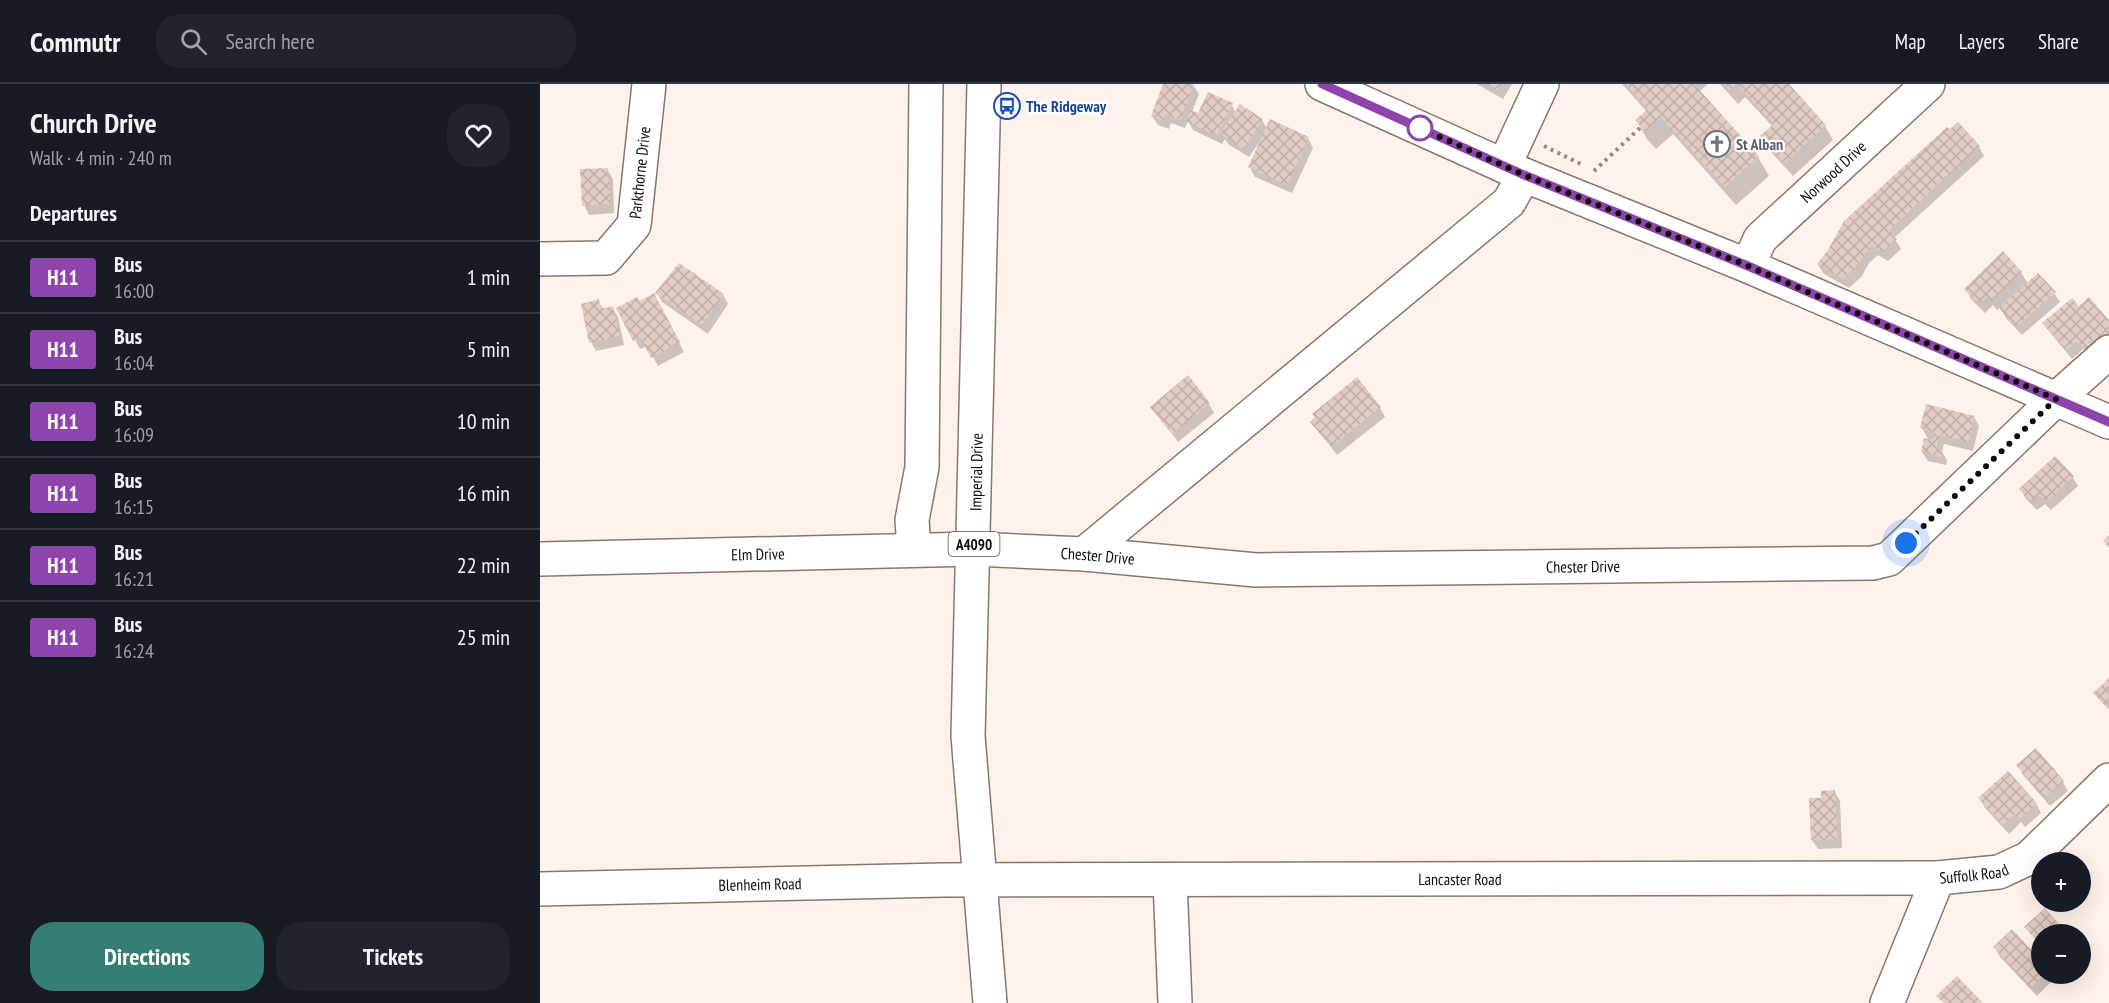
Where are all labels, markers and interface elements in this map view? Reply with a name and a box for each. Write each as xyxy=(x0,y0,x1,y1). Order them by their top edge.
search box xyxy=(156,14,576,68)
text: Commutr xyxy=(30,23,120,60)
icon: search xyxy=(177,25,210,58)
text: Search here xyxy=(225,27,315,55)
text: Map xyxy=(1895,28,1926,55)
text: Layers xyxy=(1959,28,2005,55)
text: Share xyxy=(2038,28,2079,55)
bus stop icon: The Ridgeway xyxy=(992,91,1022,121)
place label: The Ridgeway xyxy=(1026,96,1107,116)
text: Church Drive xyxy=(30,104,157,141)
button: heart xyxy=(447,104,510,167)
unlabelled marker xyxy=(1407,115,1433,141)
street label: Parkthorne Drive xyxy=(625,125,654,220)
church icon: St Alban xyxy=(1702,129,1732,159)
place label: St Alban xyxy=(1736,134,1783,154)
street label: Norwood Drive xyxy=(1796,136,1870,207)
text: Walk · 4 min · 240 m xyxy=(30,145,172,171)
text: Departures xyxy=(30,199,117,227)
text: Bus xyxy=(114,250,142,278)
text: 1 min xyxy=(467,263,510,291)
text: H11 xyxy=(47,264,79,291)
text: 16:00 xyxy=(114,278,154,304)
text: Bus xyxy=(114,322,142,350)
text: 5 min xyxy=(467,335,510,363)
text: H11 xyxy=(47,336,79,363)
text: 16:04 xyxy=(114,350,154,376)
text: Bus xyxy=(114,394,142,422)
text: 10 min xyxy=(457,407,510,435)
text: H11 xyxy=(47,408,79,435)
text: 16:09 xyxy=(114,422,154,448)
street label: Imperial Drive xyxy=(965,433,987,511)
text: Bus xyxy=(114,466,142,494)
text: 16 min xyxy=(457,479,510,507)
text: H11 xyxy=(47,480,79,507)
text: 16:15 xyxy=(114,494,154,520)
your location xyxy=(1891,528,1921,558)
road number: A4090 xyxy=(948,532,1000,556)
text: Bus xyxy=(114,538,142,566)
street label: Elm Drive xyxy=(731,543,785,565)
street label: Chester Drive xyxy=(1060,543,1136,569)
text: 22 min xyxy=(457,551,510,579)
text: H11 xyxy=(47,552,79,579)
street label: Chester Drive xyxy=(1546,556,1620,577)
text: 16:21 xyxy=(114,566,154,592)
text: Bus xyxy=(114,610,142,638)
text: 25 min xyxy=(457,623,510,651)
text: H11 xyxy=(47,624,79,651)
text: 16:24 xyxy=(114,638,154,664)
map controls xyxy=(2031,852,2091,984)
button: + xyxy=(2031,852,2091,912)
street label: Suffolk Road xyxy=(1938,859,2012,888)
street label: Lancaster Road xyxy=(1418,869,1502,889)
street label: Blenheim Road xyxy=(718,873,802,895)
button: Directions xyxy=(30,922,264,991)
button: Tickets xyxy=(276,922,510,991)
button: − xyxy=(2031,924,2091,984)

